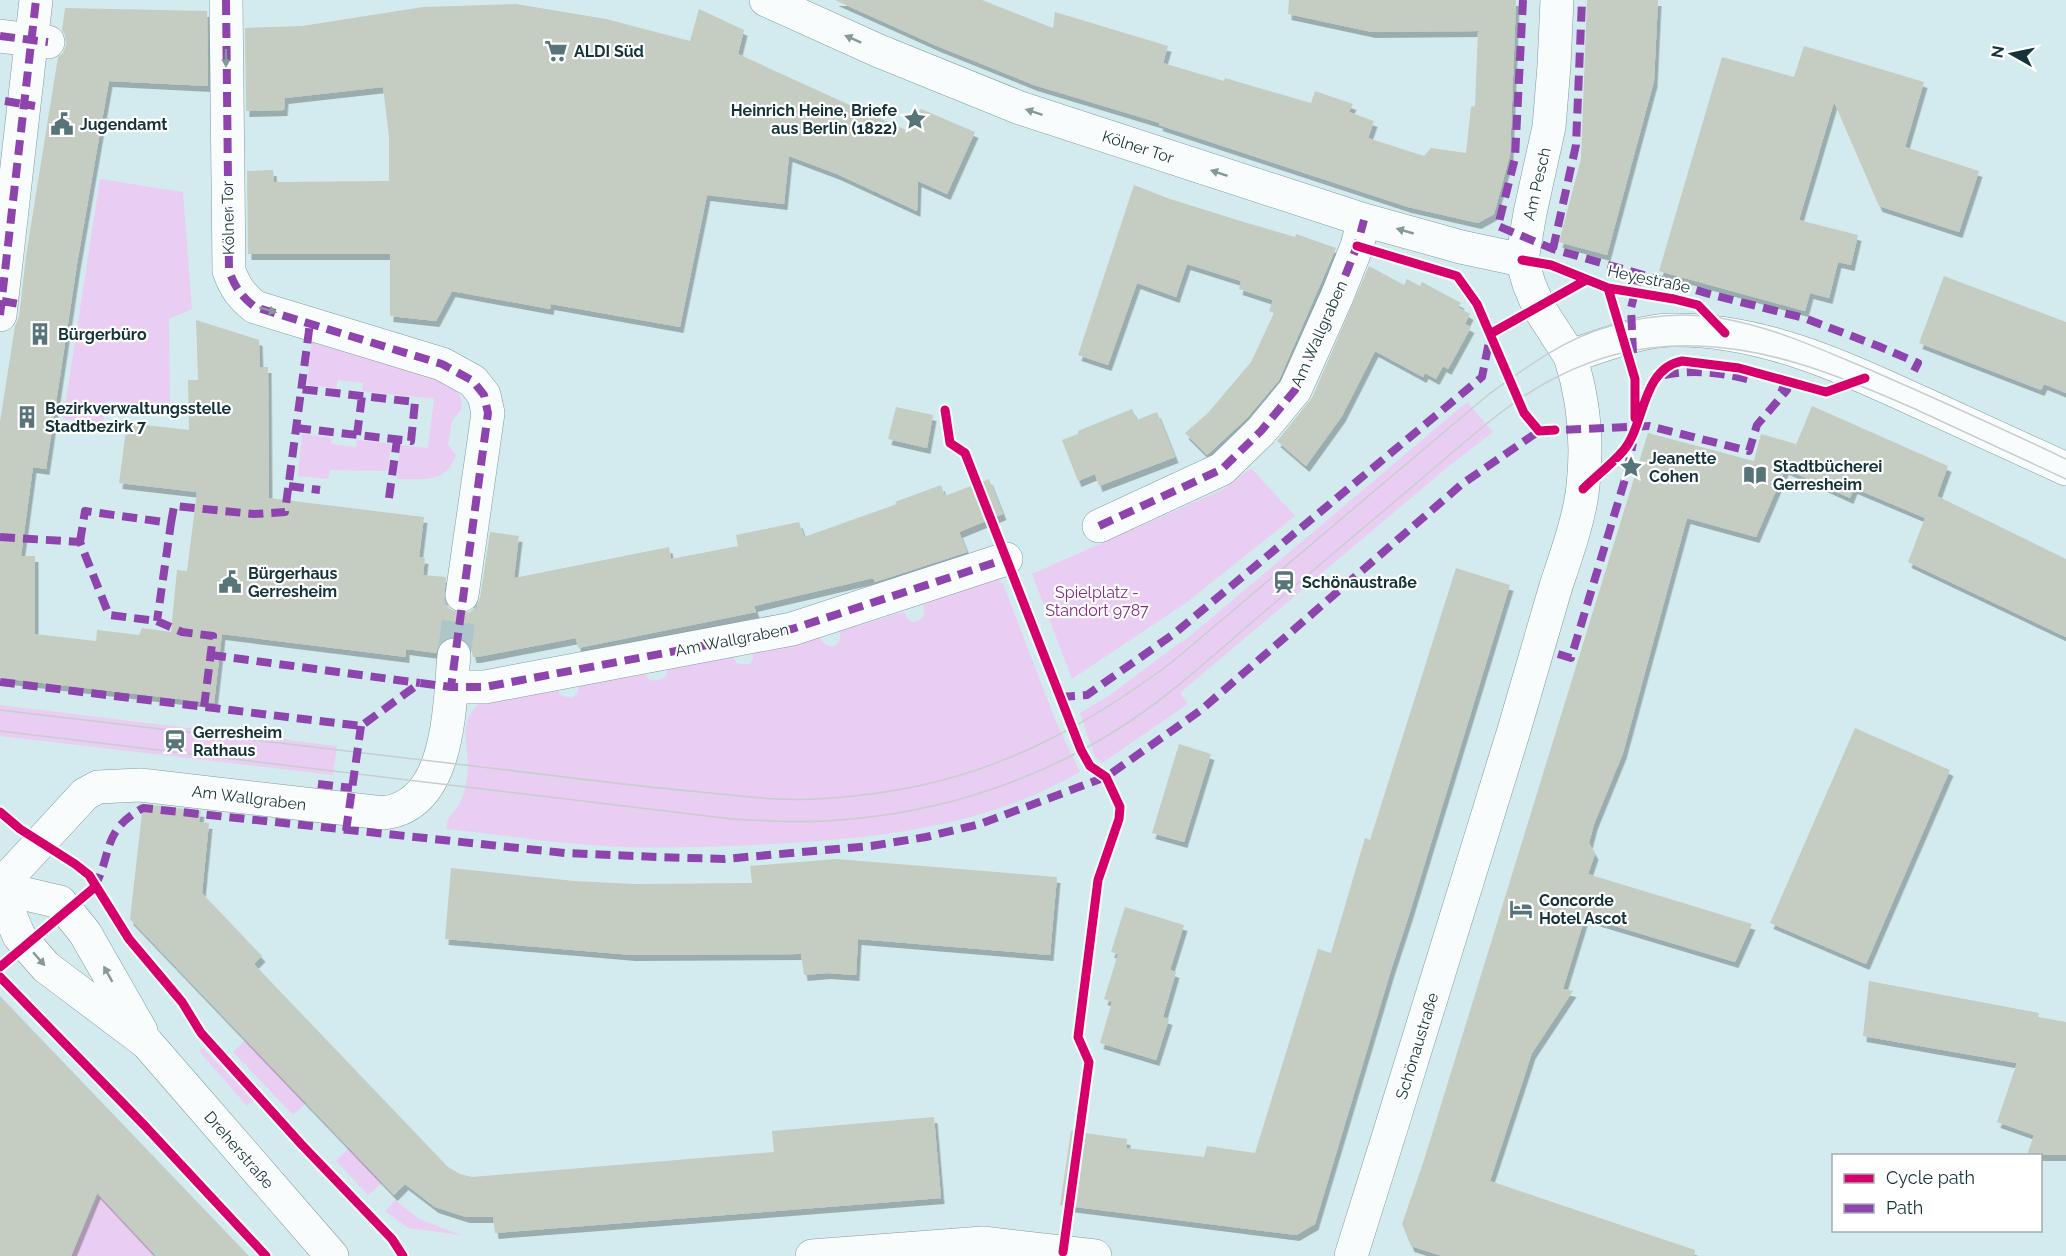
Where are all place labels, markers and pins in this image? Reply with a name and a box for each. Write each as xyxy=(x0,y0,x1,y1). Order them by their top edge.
supermarket icon: ALDI Süd xyxy=(543,38,569,64)
place label: ALDI Süd xyxy=(574,42,644,61)
place label: Heinrich Heine, Briefe aus Berlin (1822) xyxy=(731,101,897,138)
place icon: Heinrich Heine, Briefe aus Berlin (1822) xyxy=(902,106,928,132)
public building icon: Jugendamt xyxy=(49,111,75,137)
place label: Jugendamt xyxy=(80,115,168,134)
building icon: Bürgerbüro xyxy=(27,321,53,347)
place label: Bürgerbüro xyxy=(58,325,147,344)
place label: Bezirkverwaltungsstelle Stadtbezirk 7 xyxy=(45,399,231,436)
building icon: Bezirkverwaltungsstelle Stadtbezirk 7 xyxy=(14,404,40,430)
place label: Jeanette Cohen xyxy=(1649,449,1717,486)
place icon: Jeanette Cohen xyxy=(1618,454,1644,480)
place label: Stadtbücherei Gerresheim xyxy=(1773,457,1882,494)
library icon: Stadtbücherei Gerresheim xyxy=(1742,462,1768,488)
place label: Bürgerhaus Gerresheim xyxy=(248,564,338,601)
public building icon: Bürgerhaus Gerresheim xyxy=(217,569,243,595)
station icon: Schönaustraße xyxy=(1271,569,1297,595)
place label: Schönaustraße xyxy=(1302,573,1417,592)
place label: Gerresheim Rathaus xyxy=(193,723,282,760)
station icon: Gerresheim Rathaus xyxy=(162,728,188,754)
place label: Concorde Hotel Ascot xyxy=(1539,891,1627,928)
hotel icon: Concorde Hotel Ascot xyxy=(1508,896,1534,922)

